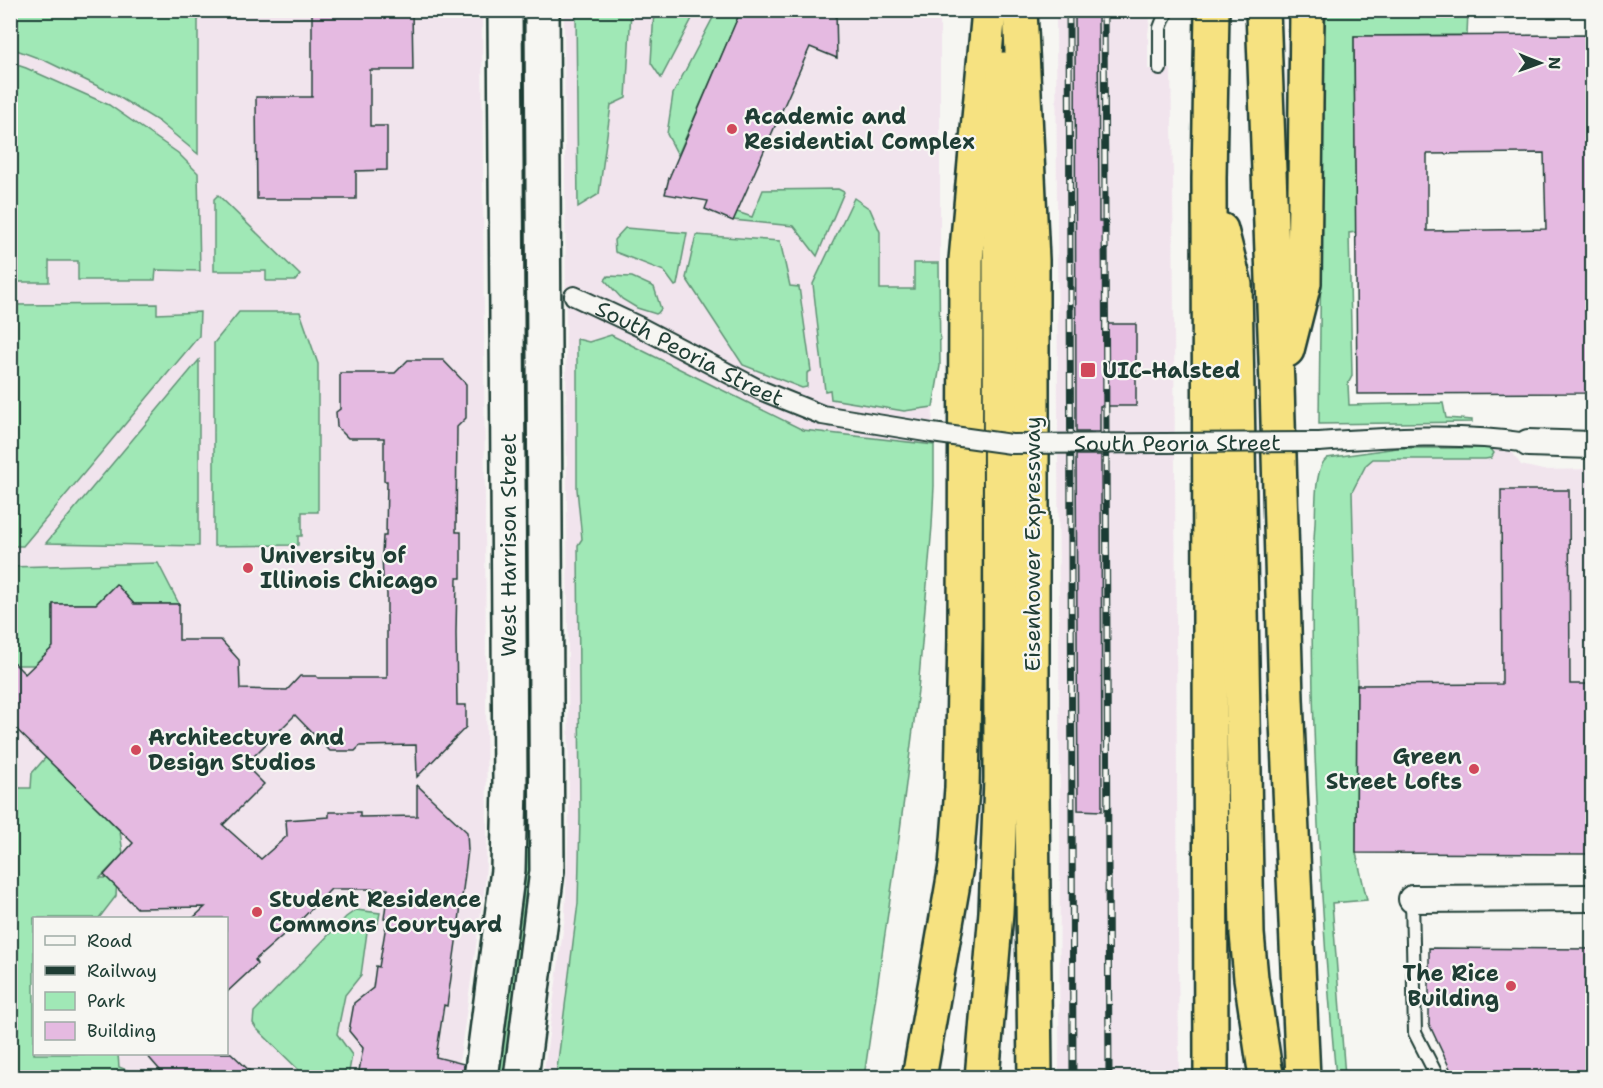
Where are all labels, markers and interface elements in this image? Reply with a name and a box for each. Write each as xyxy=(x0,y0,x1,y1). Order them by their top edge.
north arrow xyxy=(1510,33,1570,93)
text: N xyxy=(1544,57,1565,70)
place label: Academic and Residential Complex xyxy=(744,102,975,156)
marker: Academic and Residential Complex xyxy=(725,122,739,136)
street label: South Peoria Street xyxy=(591,294,788,412)
place label: UIC-Halsted xyxy=(1102,356,1240,385)
marker: UIC-Halsted xyxy=(1079,361,1097,379)
street label: Eisenhower Expressway xyxy=(1018,416,1047,672)
street label: South Peoria Street xyxy=(1074,428,1281,458)
street label: West Harrison Street xyxy=(494,433,523,657)
place label: University of Illinois Chicago xyxy=(260,541,438,595)
marker: University of Illinois Chicago xyxy=(241,561,255,575)
place label: Architecture and Design Studios xyxy=(148,723,344,777)
place label: Green Street Lofts xyxy=(1326,742,1462,796)
marker: Architecture and Design Studios xyxy=(129,743,143,757)
marker: Green Street Lofts xyxy=(1467,762,1481,776)
place label: Student Residence Commons Courtyard xyxy=(269,885,502,939)
marker: Student Residence Commons Courtyard xyxy=(250,905,264,919)
legend xyxy=(33,917,228,1055)
text: Road xyxy=(87,929,132,953)
text: Railway xyxy=(87,959,157,983)
place label: The Rice Building xyxy=(1403,959,1499,1013)
marker: The Rice Building xyxy=(1504,979,1518,993)
text: Park xyxy=(87,989,126,1013)
text: Building xyxy=(87,1019,156,1043)

